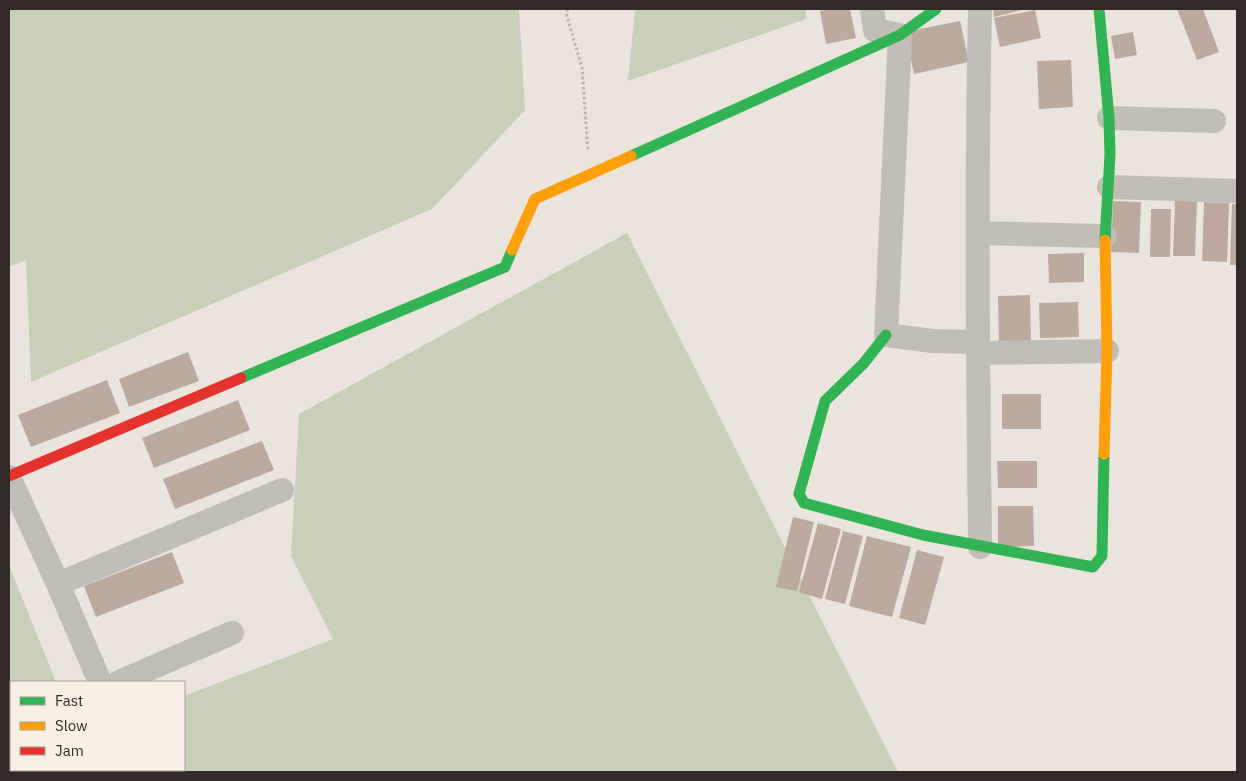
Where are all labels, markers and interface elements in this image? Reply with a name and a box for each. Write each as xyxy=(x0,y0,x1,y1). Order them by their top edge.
legend xyxy=(10,681,185,771)
text: Fast xyxy=(55,691,83,710)
text: Slow xyxy=(55,716,88,735)
text: Jam xyxy=(55,741,84,760)

